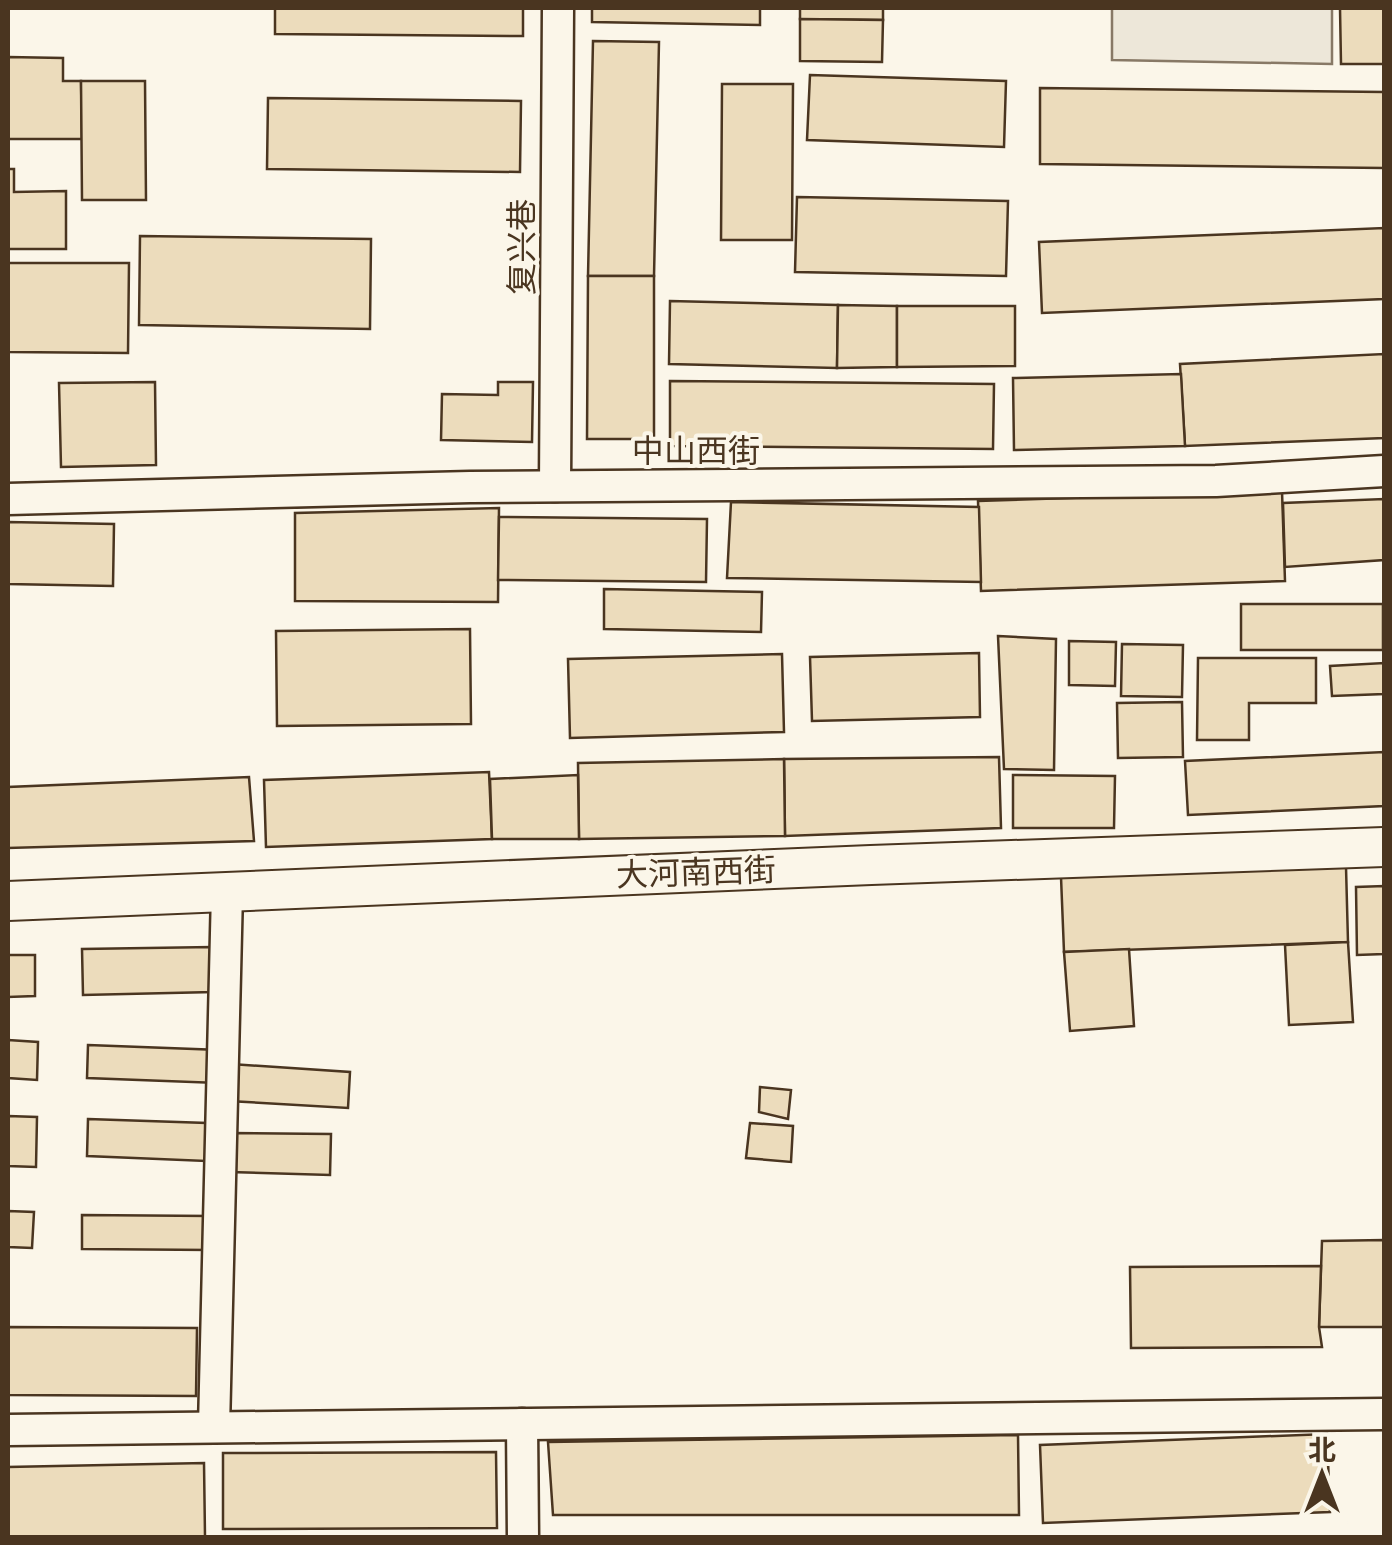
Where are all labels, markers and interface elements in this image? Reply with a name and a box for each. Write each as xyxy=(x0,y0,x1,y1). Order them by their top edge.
street label: 复兴巷 xyxy=(499,199,544,295)
street label: 中山西街 xyxy=(632,428,760,473)
street label: 大河南西街 xyxy=(615,847,777,897)
north arrow xyxy=(1272,1425,1372,1525)
text: 北 xyxy=(1308,1431,1336,1470)

